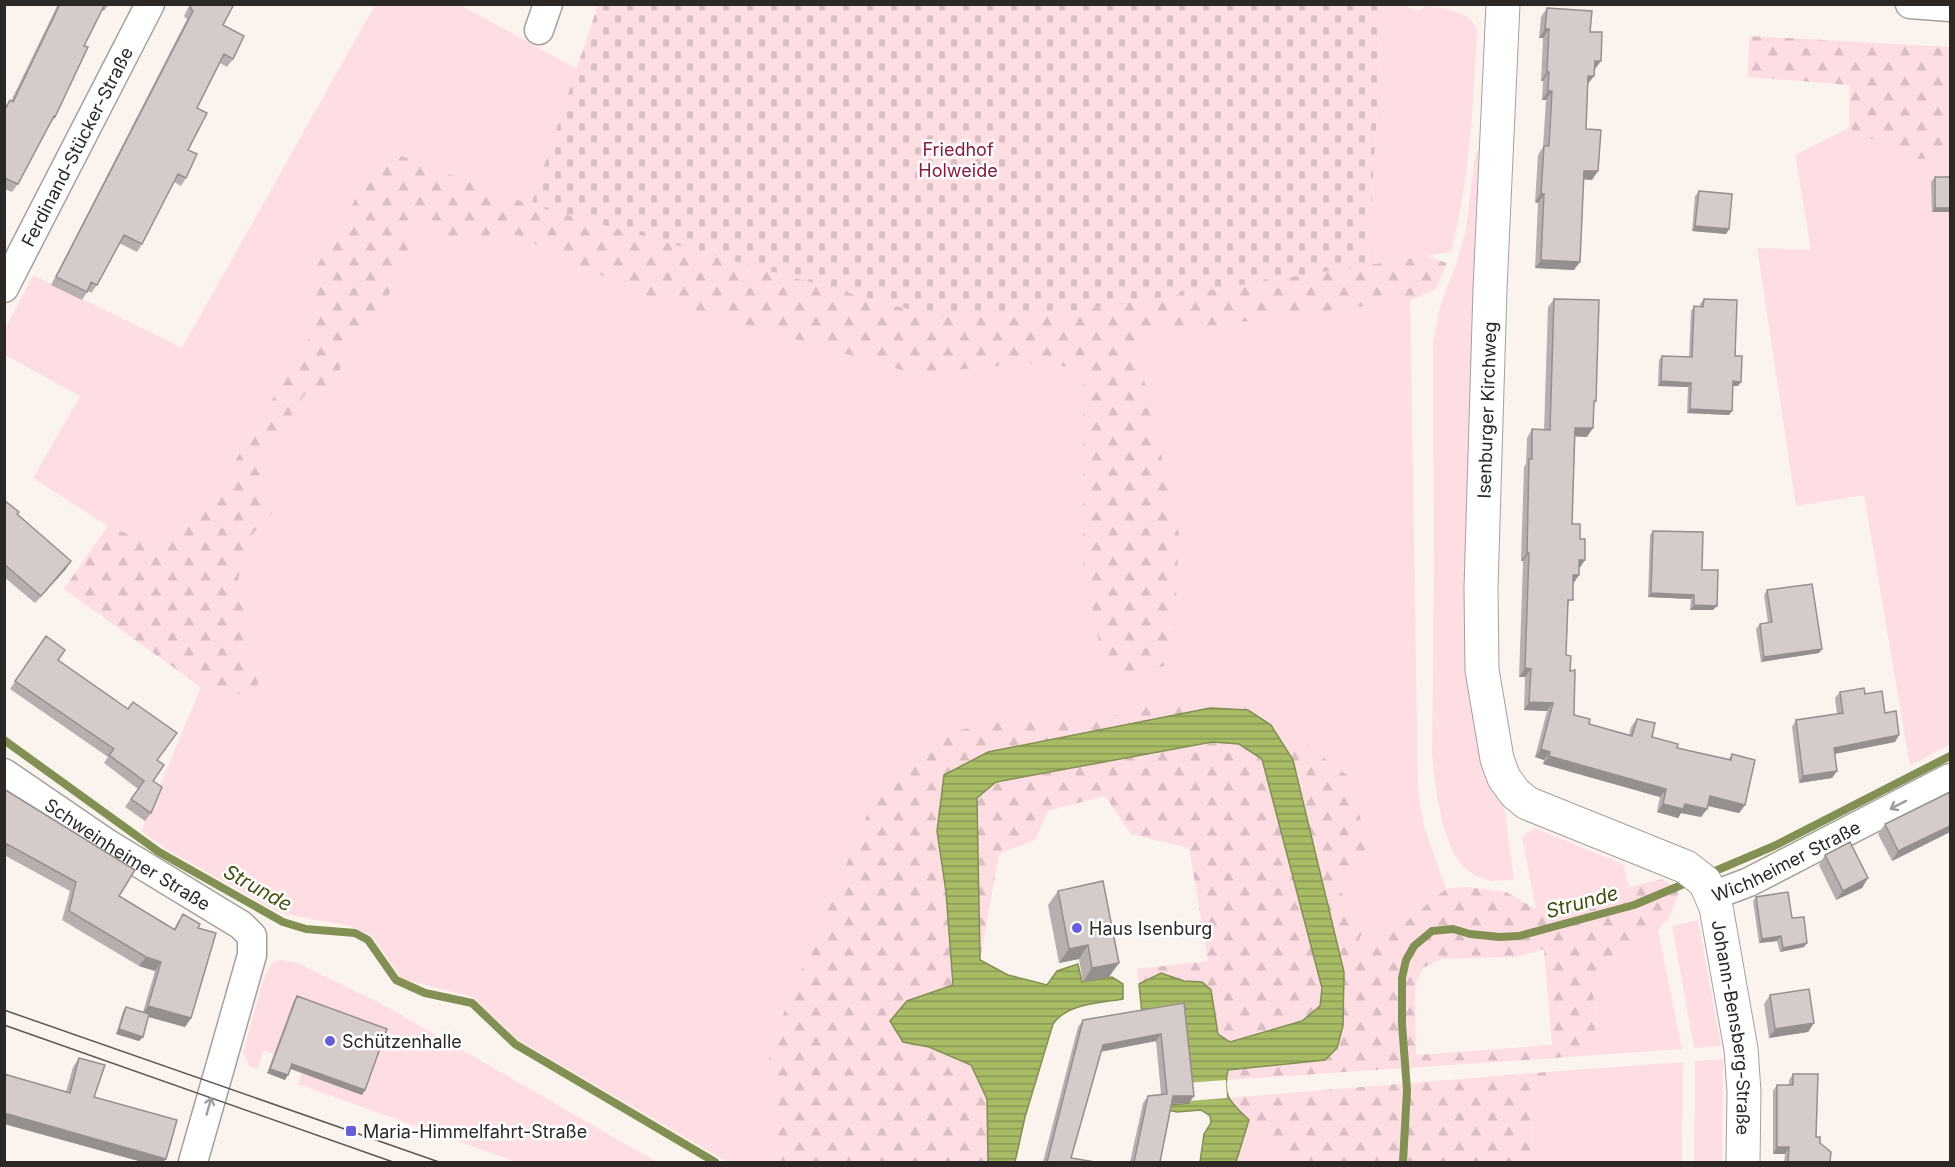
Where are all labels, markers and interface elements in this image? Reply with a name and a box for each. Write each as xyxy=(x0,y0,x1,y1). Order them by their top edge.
street label: Ferdinand-Stücker-Straße xyxy=(17,43,137,250)
park label: Friedhof Holweide xyxy=(918,139,998,181)
street label: Isenburger Kirchweg xyxy=(1473,321,1501,499)
street label: Schweinheimer Straße xyxy=(41,794,214,914)
one-way arrow xyxy=(1890,800,1908,811)
street label: Wichheimer Straße xyxy=(1709,816,1864,906)
water label: Strunde xyxy=(220,859,296,917)
water label: Strunde xyxy=(1543,881,1621,923)
place label: Haus Isenburg xyxy=(1089,918,1212,939)
street label: Johann-Bensberg-Straße xyxy=(1708,918,1755,1135)
marker: Haus Isenburg xyxy=(1070,921,1084,935)
place label: Schützenhalle xyxy=(342,1031,462,1052)
marker: Schützenhalle xyxy=(323,1034,337,1048)
one-way arrow xyxy=(204,1097,215,1116)
place label: Maria-Himmelfahrt-Straße xyxy=(363,1121,587,1142)
marker: Maria-Himmelfahrt-Straße xyxy=(344,1124,358,1138)

